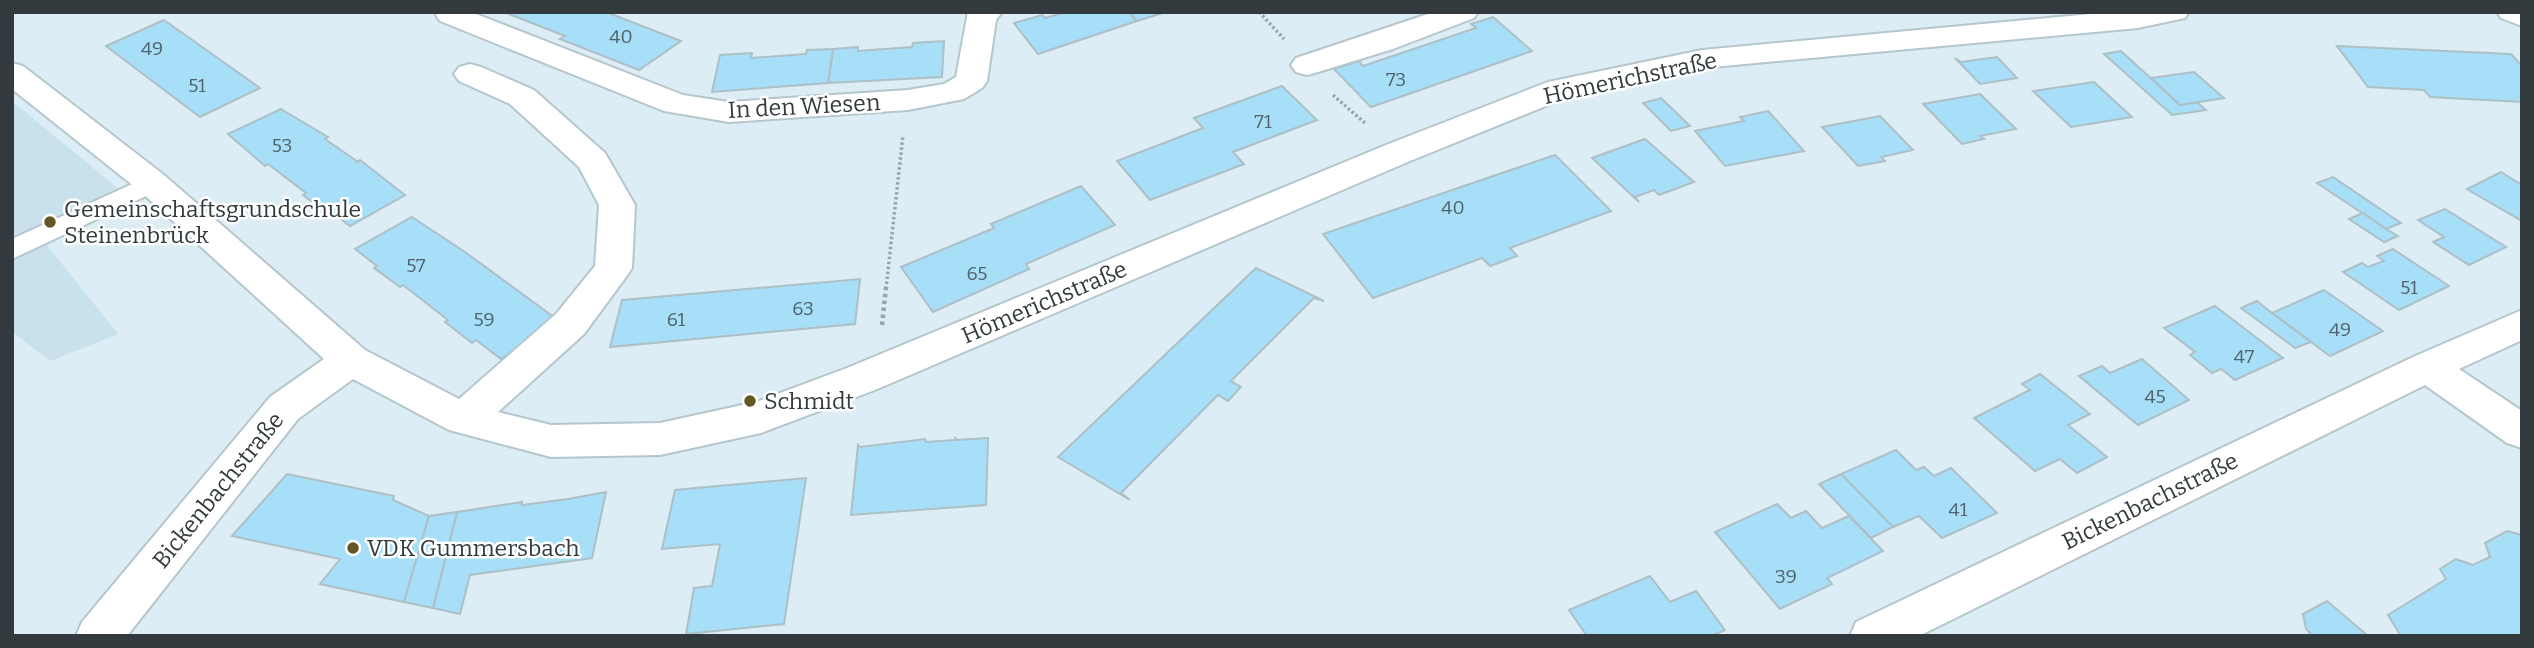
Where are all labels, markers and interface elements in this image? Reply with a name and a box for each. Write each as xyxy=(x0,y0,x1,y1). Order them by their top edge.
house number: 40 xyxy=(609,25,633,48)
house number: 49 xyxy=(141,37,163,60)
street label: Hömerichstraße xyxy=(1541,46,1719,110)
house number: 73 xyxy=(1386,68,1406,91)
house number: 51 xyxy=(188,74,206,97)
street label: In den Wiesen xyxy=(727,88,881,124)
house number: 71 xyxy=(1254,110,1272,133)
house number: 53 xyxy=(272,134,292,157)
place label: Gemeinschaftsgrundschule Steinenbrück xyxy=(64,195,361,249)
house number: 40 xyxy=(1441,196,1465,219)
marker: Gemeinschaftsgrundschule Steinenbrück xyxy=(42,214,58,230)
house number: 57 xyxy=(406,254,426,277)
street label: Hömerichstraße xyxy=(957,255,1131,349)
house number: 65 xyxy=(967,262,987,285)
house number: 51 xyxy=(2400,276,2418,299)
house number: 63 xyxy=(792,297,814,320)
house number: 59 xyxy=(473,308,495,331)
house number: 61 xyxy=(667,308,686,331)
house number: 49 xyxy=(2329,318,2351,341)
house number: 47 xyxy=(2234,345,2255,368)
house number: 45 xyxy=(2144,385,2166,408)
place label: Schmidt xyxy=(764,387,854,415)
marker: Schmidt xyxy=(742,393,758,409)
street label: Bickenbachstraße xyxy=(147,406,289,574)
street label: Bickenbachstraße xyxy=(2057,446,2243,556)
house number: 41 xyxy=(1949,498,1968,521)
place label: VDK Gummersbach xyxy=(367,534,580,562)
marker: VDK Gummersbach xyxy=(345,540,361,556)
house number: 39 xyxy=(1775,565,1797,588)

